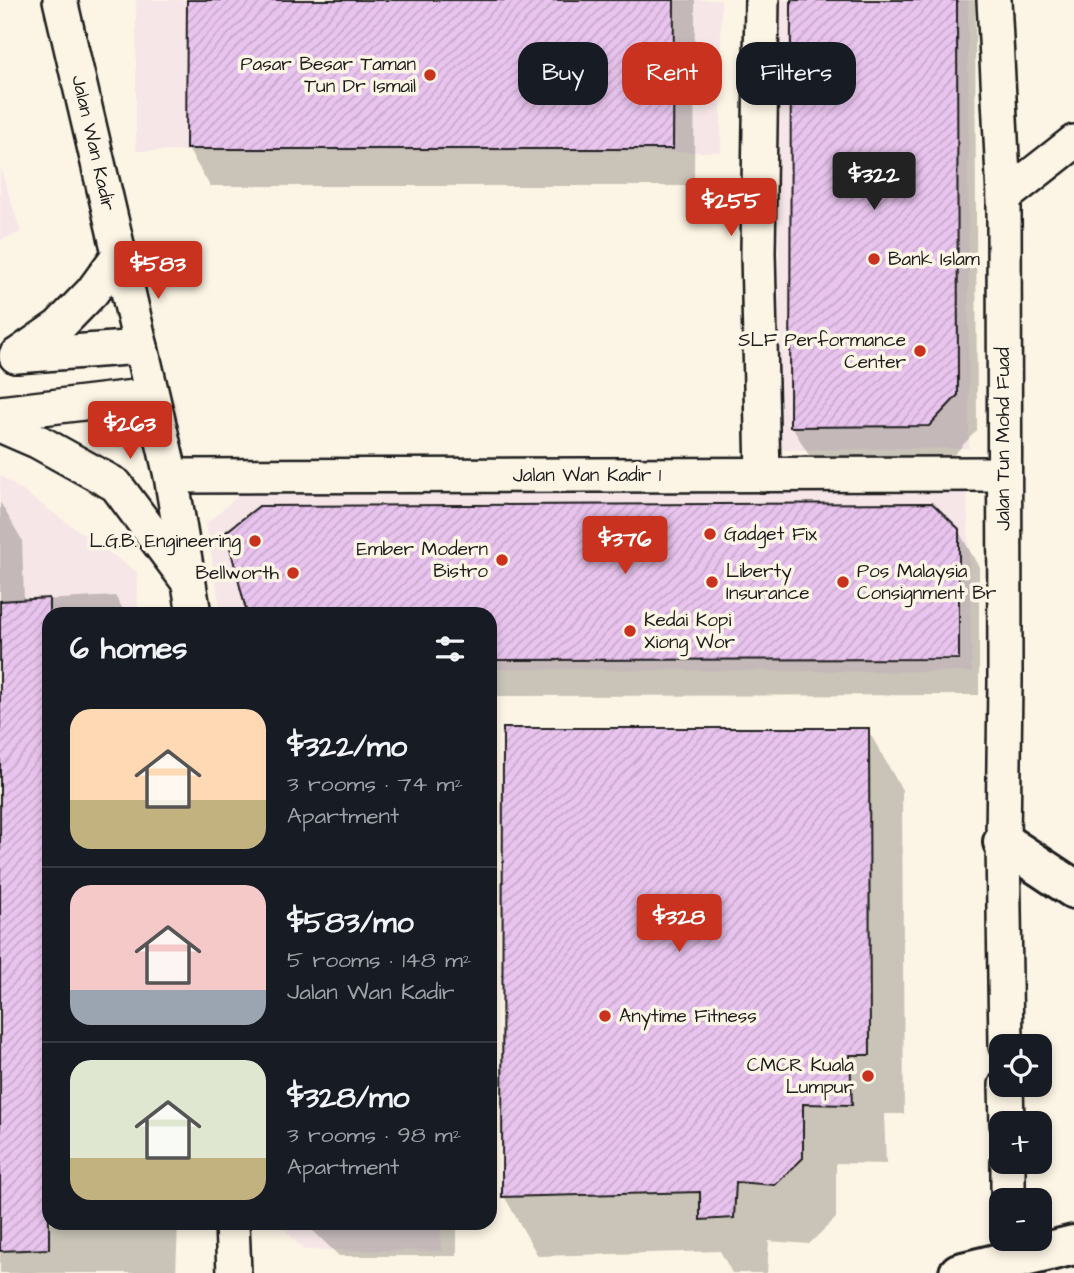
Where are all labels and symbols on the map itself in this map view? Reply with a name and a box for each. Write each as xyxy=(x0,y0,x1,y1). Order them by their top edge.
place label: Pasar Besar Taman Tun Dr Ismail xyxy=(240,51,416,100)
marker: Pasar Besar Taman Tun Dr Ismail xyxy=(422,67,438,83)
street label: Jalan Wan Kadir xyxy=(64,73,122,214)
pin: $322 xyxy=(833,152,915,212)
pin: $255 xyxy=(690,178,772,238)
pin: $583 xyxy=(117,242,199,301)
place label: Bank Islam xyxy=(888,246,980,273)
marker: Bank Islam xyxy=(866,251,882,267)
place label: SLF Performance Center xyxy=(738,327,907,376)
marker: SLF Performance Center xyxy=(912,343,928,359)
street label: Jalan Tun Mohd Fuad xyxy=(990,347,1017,531)
pin: $263 xyxy=(89,402,171,461)
street label: Jalan Wan Kadir 1 xyxy=(513,462,662,489)
pin: $376 xyxy=(584,516,666,576)
place label: Gadget Fix xyxy=(724,521,817,549)
marker: Gadget Fix xyxy=(702,526,718,542)
place label: L.G.B. Engineering xyxy=(89,528,241,556)
marker: L.G.B. Engineering xyxy=(247,533,263,549)
place label: Ember Modern Bistro xyxy=(357,536,488,585)
marker: Ember Modern Bistro xyxy=(494,552,510,568)
place label: Liberty Insurance xyxy=(726,558,810,607)
place label: Pos Malaysia Consignment Br xyxy=(857,558,997,608)
place label: Bellworth xyxy=(196,560,280,587)
marker: Bellworth xyxy=(285,565,301,581)
marker: Liberty Insurance xyxy=(704,574,720,590)
marker: Pos Malaysia Consignment Br xyxy=(835,574,851,590)
place label: Kedai Kopi Xiong Wor xyxy=(644,607,735,657)
marker: Kedai Kopi Xiong Wor xyxy=(622,623,638,639)
pin: $328 xyxy=(638,894,720,954)
place label: Anytime Fitness xyxy=(619,1003,757,1031)
marker: Anytime Fitness xyxy=(597,1008,613,1024)
place label: CMCR Kuala Lumpur xyxy=(747,1052,855,1101)
marker: CMCR Kuala Lumpur xyxy=(860,1068,876,1084)

